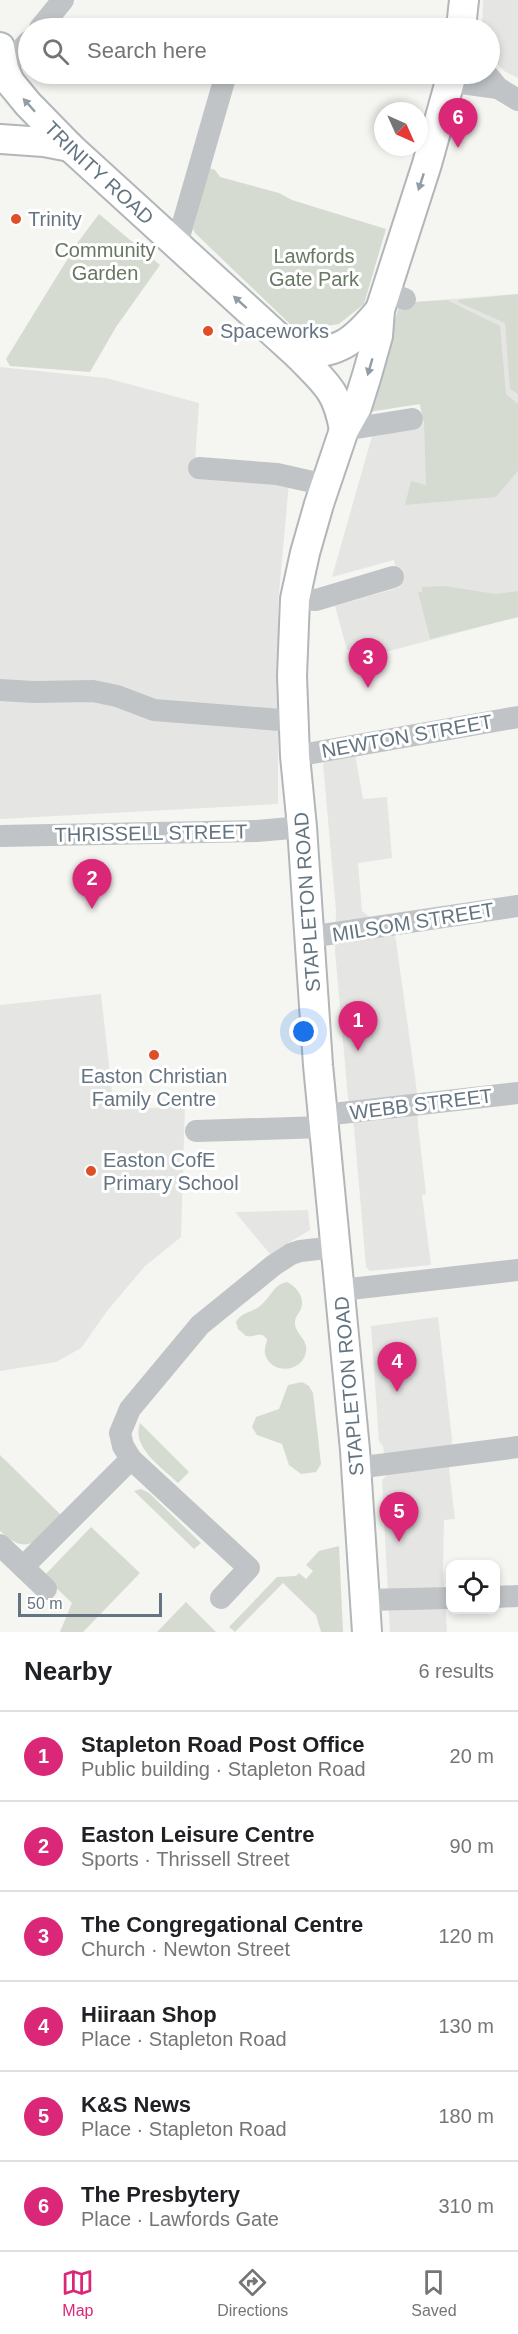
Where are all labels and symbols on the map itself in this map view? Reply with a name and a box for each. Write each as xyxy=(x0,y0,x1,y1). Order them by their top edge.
one-way arrow xyxy=(23,98,37,112)
pin: 6 xyxy=(438,98,478,148)
north arrow xyxy=(374,102,428,156)
street label: TRINITY ROAD xyxy=(40,117,158,229)
one-way arrow xyxy=(416,173,425,191)
place label: Trinity xyxy=(28,208,82,230)
marker: Trinity xyxy=(9,212,23,226)
park label: Community Garden xyxy=(54,239,156,284)
park label: Lawfords Gate Park xyxy=(269,245,360,290)
one-way arrow xyxy=(233,296,248,309)
place label: Spaceworks xyxy=(220,320,329,342)
marker: Spaceworks xyxy=(201,324,215,338)
one-way arrow xyxy=(365,358,374,376)
pin: 3 xyxy=(348,638,388,688)
street label: NEWTON STREET xyxy=(320,710,494,762)
street label: STAPLETON ROAD xyxy=(290,811,324,993)
street label: THRISSELL STREET xyxy=(55,820,247,846)
pin: 2 xyxy=(72,860,112,909)
street label: MILSOM STREET xyxy=(331,898,495,946)
pin: 1 xyxy=(338,1002,378,1051)
your location xyxy=(289,1017,318,1046)
marker: Easton Christian Family Centre xyxy=(147,1048,161,1062)
place label: Easton Christian Family Centre xyxy=(81,1065,227,1110)
street label: WEBB STREET xyxy=(349,1084,493,1124)
place label: Easton CofE Primary School xyxy=(103,1149,239,1194)
marker: Easton CofE Primary School xyxy=(84,1164,98,1178)
street label: STAPLETON ROAD xyxy=(330,1295,368,1477)
pin: 4 xyxy=(378,1342,416,1392)
pin: 5 xyxy=(380,1492,418,1542)
scale bar xyxy=(18,1590,162,1618)

